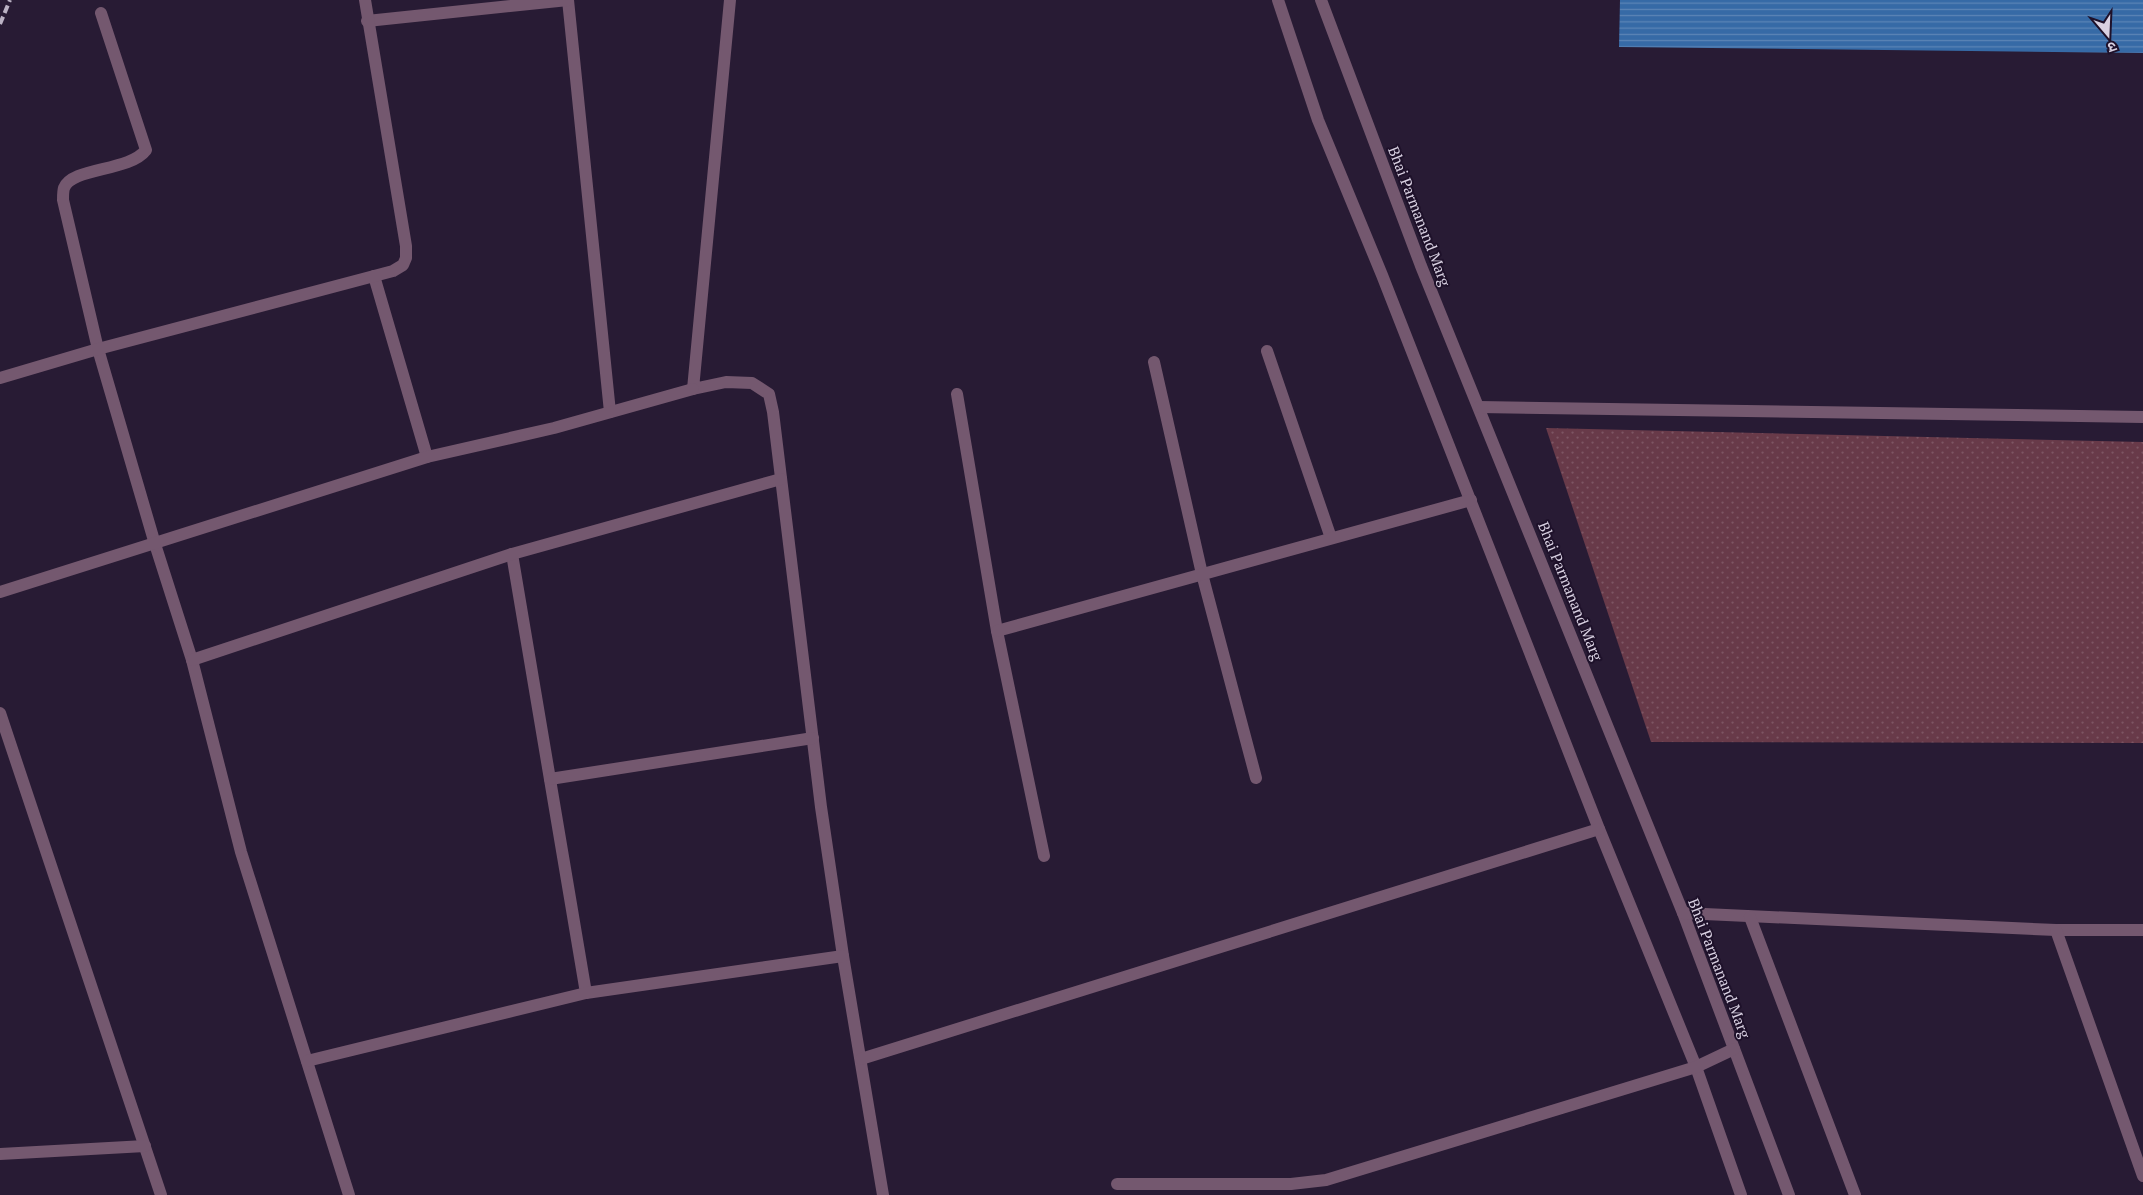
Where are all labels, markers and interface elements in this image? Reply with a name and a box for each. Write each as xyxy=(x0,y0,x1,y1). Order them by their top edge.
north arrow xyxy=(2083,10,2133,60)
text: उ xyxy=(2105,37,2119,58)
street label: Bhai Parmanand Marg xyxy=(1384,143,1456,290)
street label: Bhai Parmanand Marg xyxy=(1534,519,1608,664)
street label: Bhai Parmanand Marg xyxy=(1684,895,1756,1042)

